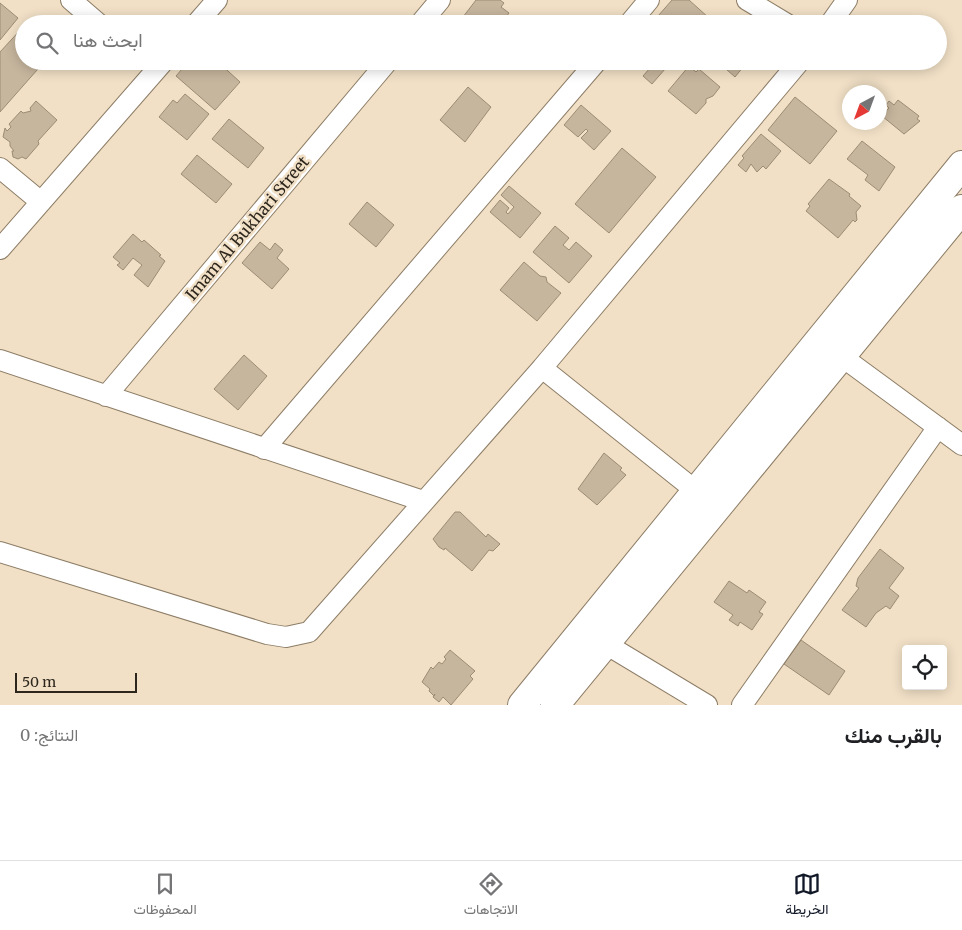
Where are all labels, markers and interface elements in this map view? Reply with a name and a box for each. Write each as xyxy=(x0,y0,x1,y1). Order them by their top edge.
search box xyxy=(15,15,947,70)
text: ابحث هنا xyxy=(73,28,143,52)
icon: search xyxy=(33,29,61,57)
north arrow xyxy=(842,85,887,130)
street label: Imam Al Bukhari Street xyxy=(181,151,314,304)
map controls xyxy=(902,645,947,690)
button: locate xyxy=(902,645,947,690)
scale bar xyxy=(15,670,138,693)
text: 50 m xyxy=(22,673,56,691)
text: بالقرب منك xyxy=(845,722,942,749)
text: النتائج: 0 xyxy=(20,725,78,745)
tab: المحفوظات xyxy=(134,870,197,922)
tab: الاتجاهات xyxy=(464,870,518,922)
tab: الخريطة xyxy=(785,870,828,922)

